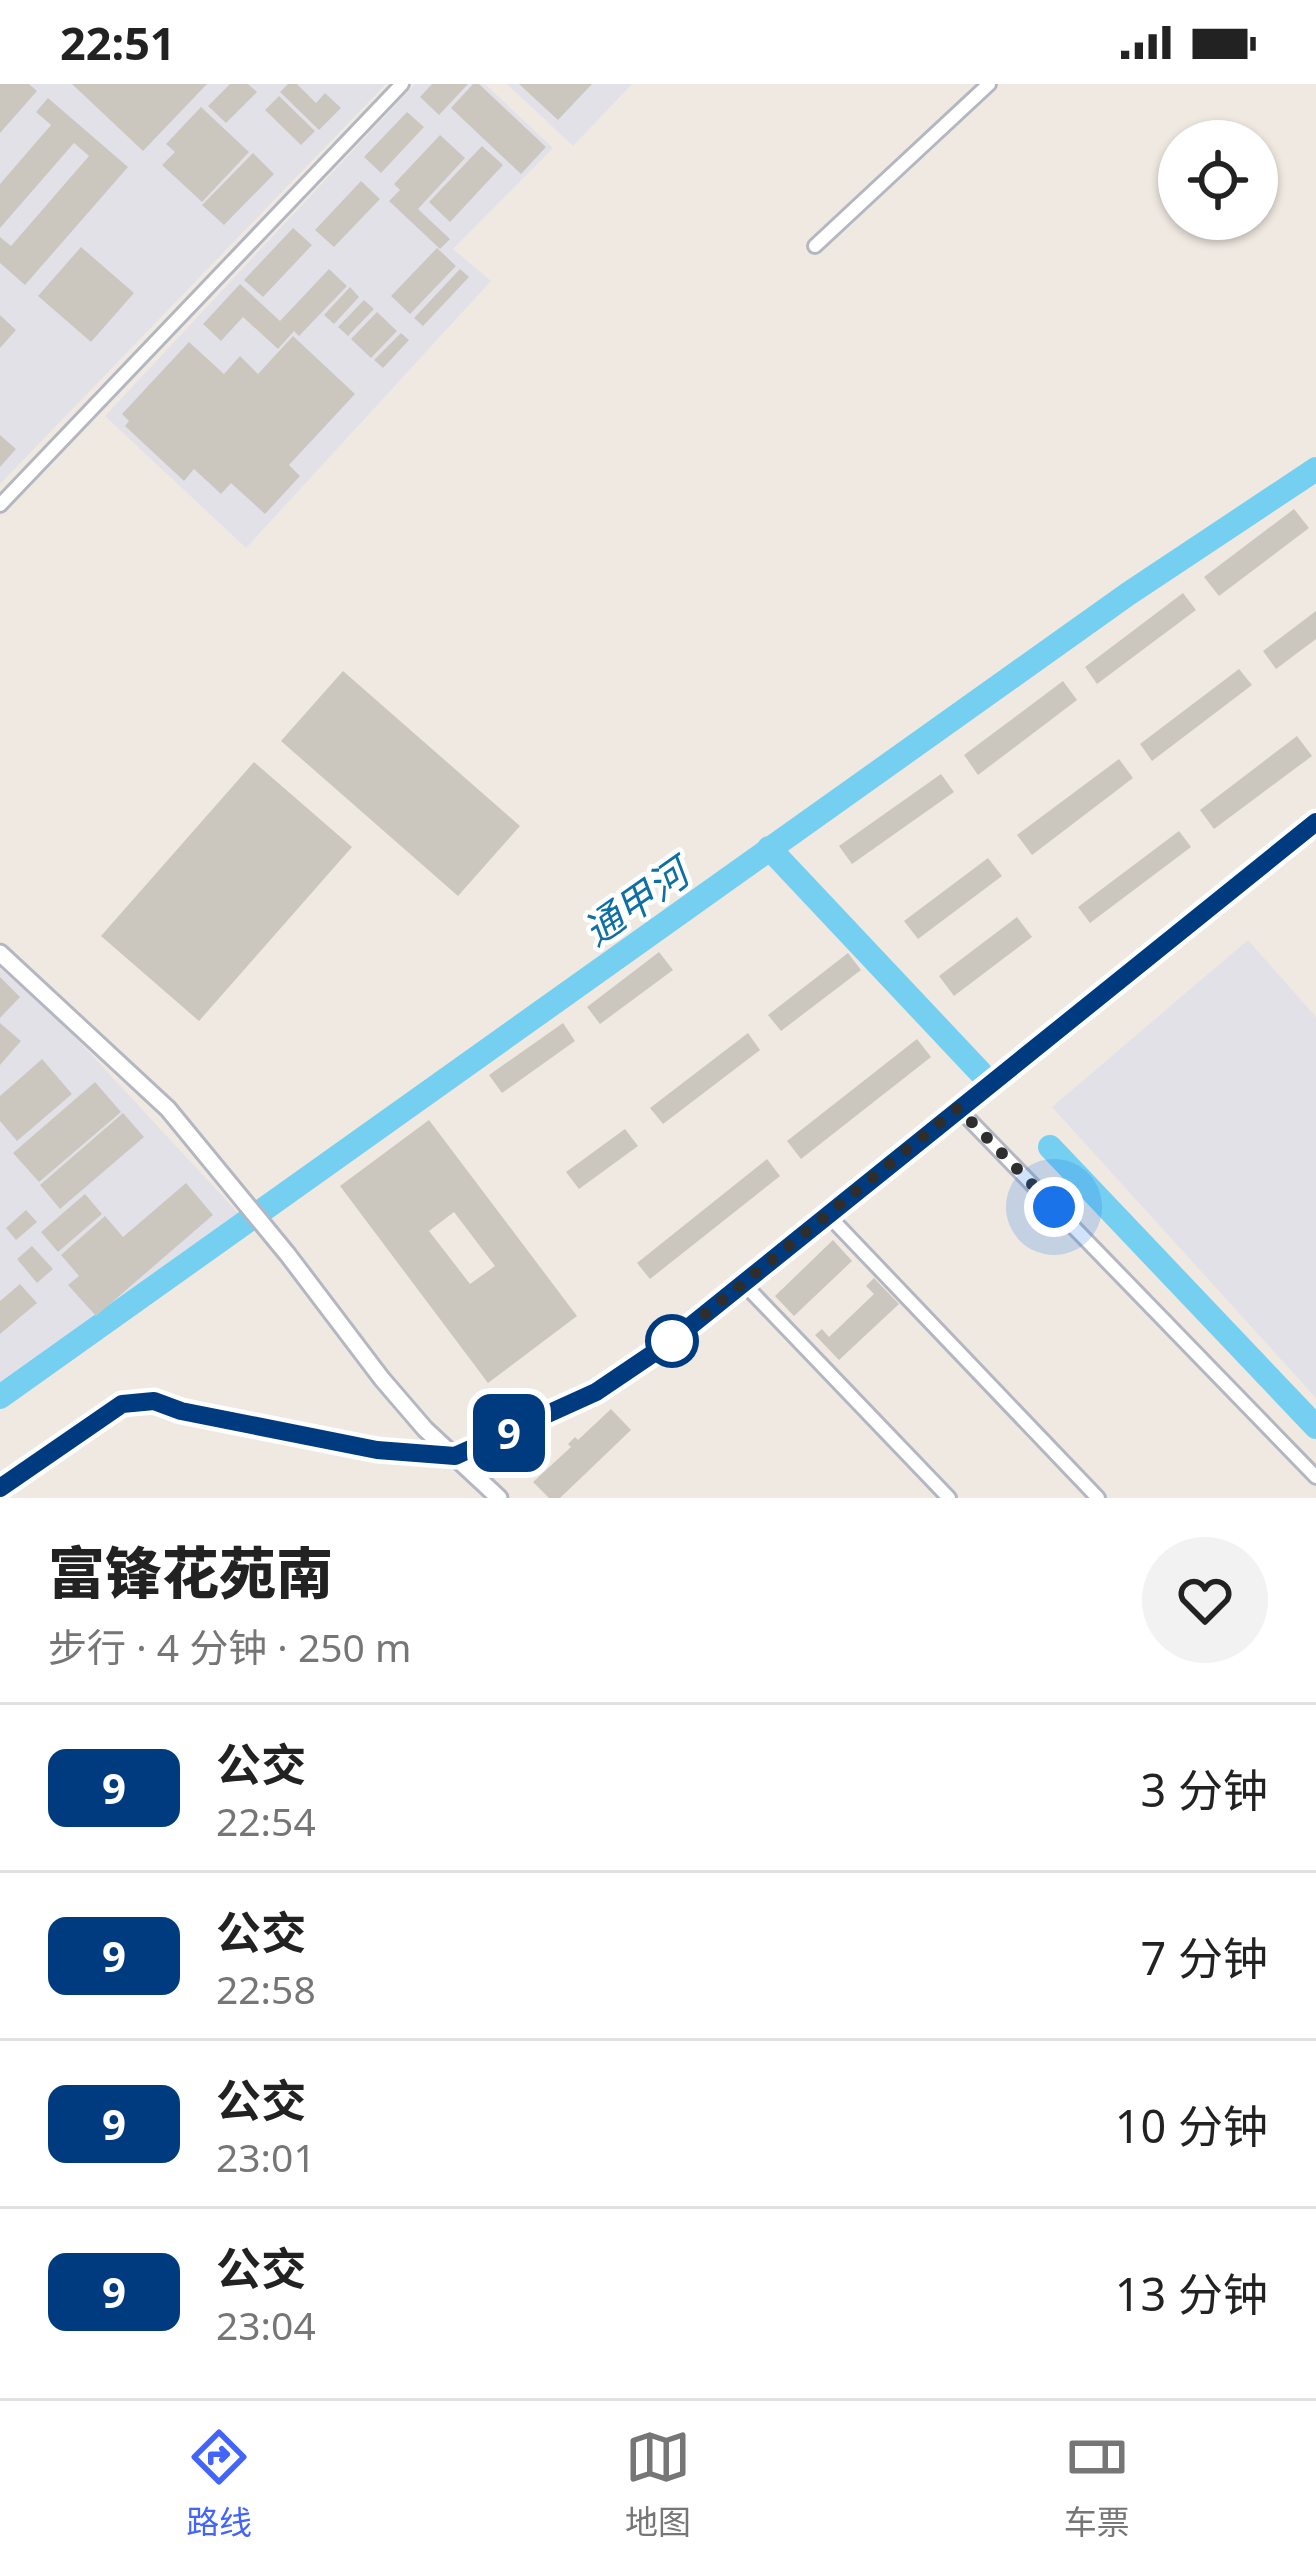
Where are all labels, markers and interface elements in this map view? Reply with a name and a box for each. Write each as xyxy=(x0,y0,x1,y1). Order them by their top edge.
text: 22:51 xyxy=(60,12,176,73)
map controls xyxy=(1158,120,1278,240)
button: locate xyxy=(1158,120,1278,240)
water label: 通甲河 xyxy=(572,842,704,956)
your location xyxy=(1024,1177,1084,1237)
unlabelled marker xyxy=(647,1316,697,1366)
line badge: 9 xyxy=(470,1394,548,1472)
text: 9 xyxy=(497,1404,521,1461)
text: 富锋花苑南 xyxy=(48,1533,333,1611)
button: heart xyxy=(1142,1537,1268,1663)
text: 步行 · 4 分钟 · 250 m xyxy=(48,1620,411,1673)
text: 公交 xyxy=(216,1733,306,1794)
text: 9 xyxy=(102,1759,126,1816)
text: 3 分钟 xyxy=(1141,1759,1268,1820)
text: 22:54 xyxy=(216,1794,316,1847)
text: 公交 xyxy=(216,1901,306,1962)
text: 9 xyxy=(102,1927,126,1984)
text: 7 分钟 xyxy=(1141,1927,1268,1988)
text: 22:58 xyxy=(216,1962,316,2015)
text: 公交 xyxy=(216,2069,306,2130)
text: 9 xyxy=(102,2095,126,2152)
text: 10 分钟 xyxy=(1115,2095,1268,2156)
text: 23:01 xyxy=(216,2130,316,2183)
text: 公交 xyxy=(216,2237,306,2298)
text: 9 xyxy=(102,2263,126,2320)
text: 13 分钟 xyxy=(1115,2263,1268,2324)
text: 23:04 xyxy=(216,2298,316,2351)
tab: 路线 xyxy=(186,2424,252,2544)
tab: 地图 xyxy=(625,2424,691,2544)
tab: 车票 xyxy=(1064,2424,1130,2544)

